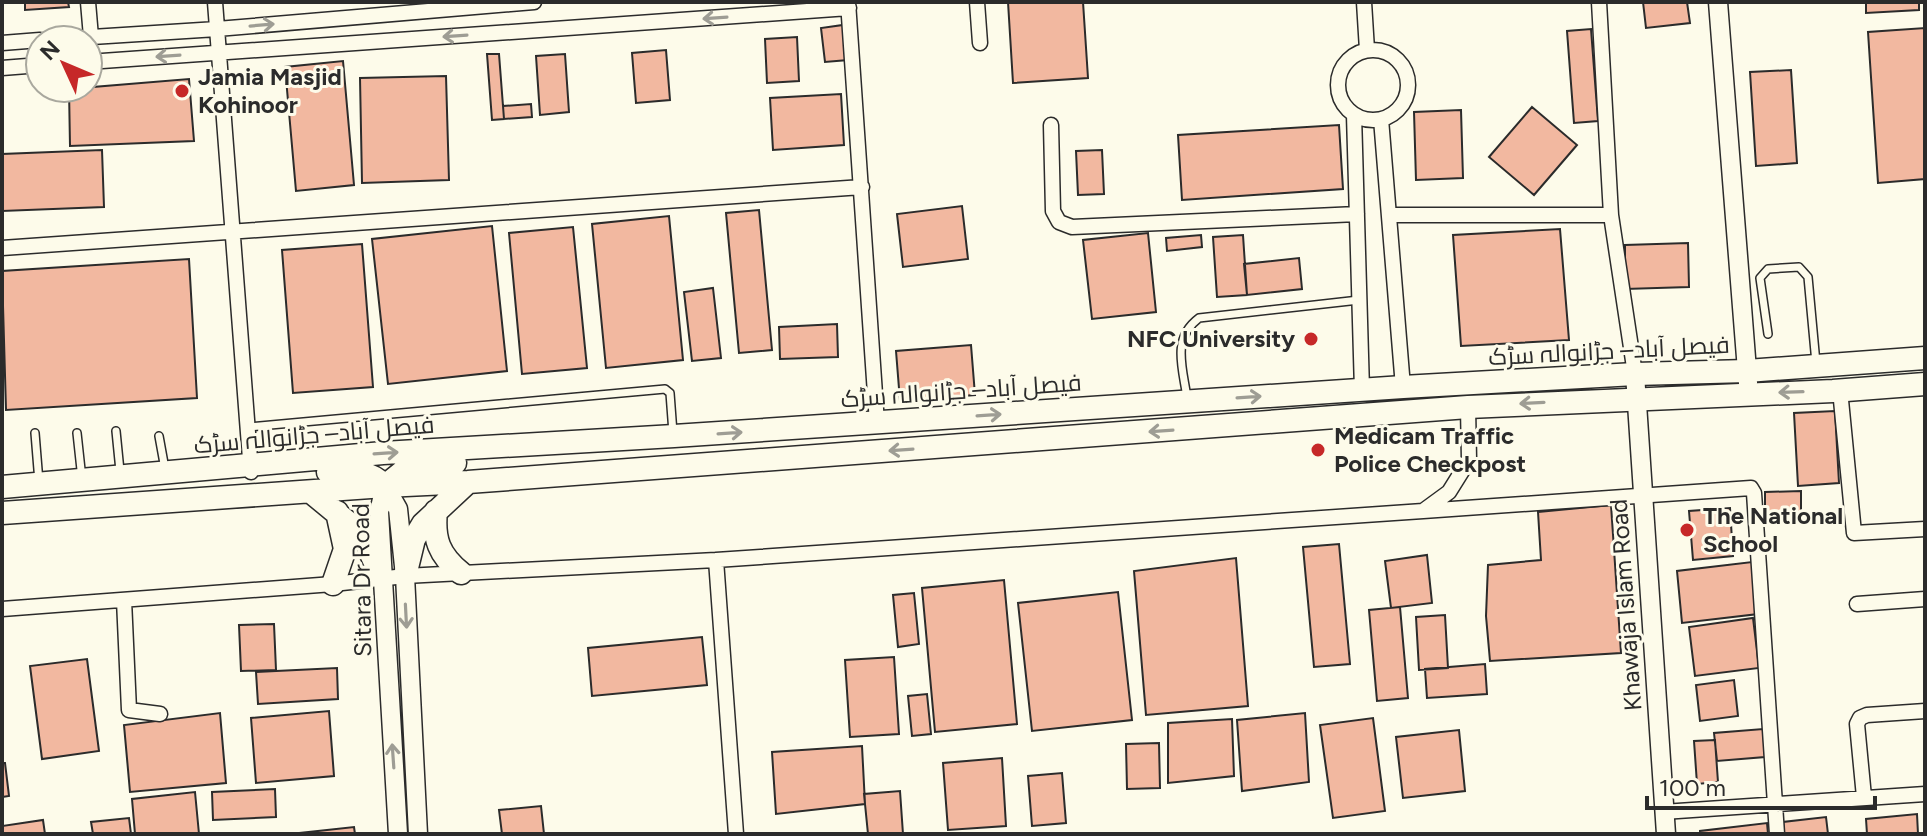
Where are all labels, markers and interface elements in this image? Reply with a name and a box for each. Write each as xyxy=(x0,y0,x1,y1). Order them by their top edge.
one-way arrow xyxy=(702,11,729,26)
one-way arrow xyxy=(248,17,275,32)
north arrow xyxy=(24,24,104,104)
one-way arrow xyxy=(443,29,469,44)
text: N xyxy=(34,35,66,66)
one-way arrow xyxy=(155,49,182,64)
place label: Jamia Masjid Kohinoor xyxy=(198,62,342,119)
marker: Jamia Masjid Kohinoor xyxy=(173,82,191,100)
place label: NFC University xyxy=(1127,324,1295,353)
marker: NFC University xyxy=(1302,330,1320,348)
street label: فیصل آباد– جڑانوالہ سڑک xyxy=(1488,330,1730,371)
street label: فیصل آباد– جڑانوالہ سڑک xyxy=(840,368,1082,413)
one-way arrow xyxy=(1778,385,1805,400)
one-way arrow xyxy=(1235,389,1262,404)
one-way arrow xyxy=(1519,396,1546,411)
one-way arrow xyxy=(975,407,1002,422)
street label: فیصل آباد– جڑانوالہ سڑک xyxy=(192,410,435,459)
place label: Medicam Traffic Police Checkpost xyxy=(1334,421,1526,478)
one-way arrow xyxy=(1148,424,1175,439)
one-way arrow xyxy=(716,425,743,440)
marker: Medicam Traffic Police Checkpost xyxy=(1309,441,1327,459)
one-way arrow xyxy=(888,443,915,458)
one-way arrow xyxy=(373,445,399,460)
street label: Khawaja Islam Road xyxy=(1604,498,1647,712)
place label: The National School xyxy=(1703,501,1843,558)
street label: Sitara Dr Road xyxy=(346,503,377,657)
marker: The National School xyxy=(1678,521,1696,539)
one-way arrow xyxy=(399,602,414,629)
one-way arrow xyxy=(386,743,401,770)
scale bar xyxy=(1647,760,1875,810)
text: 100 m xyxy=(1659,773,1726,802)

